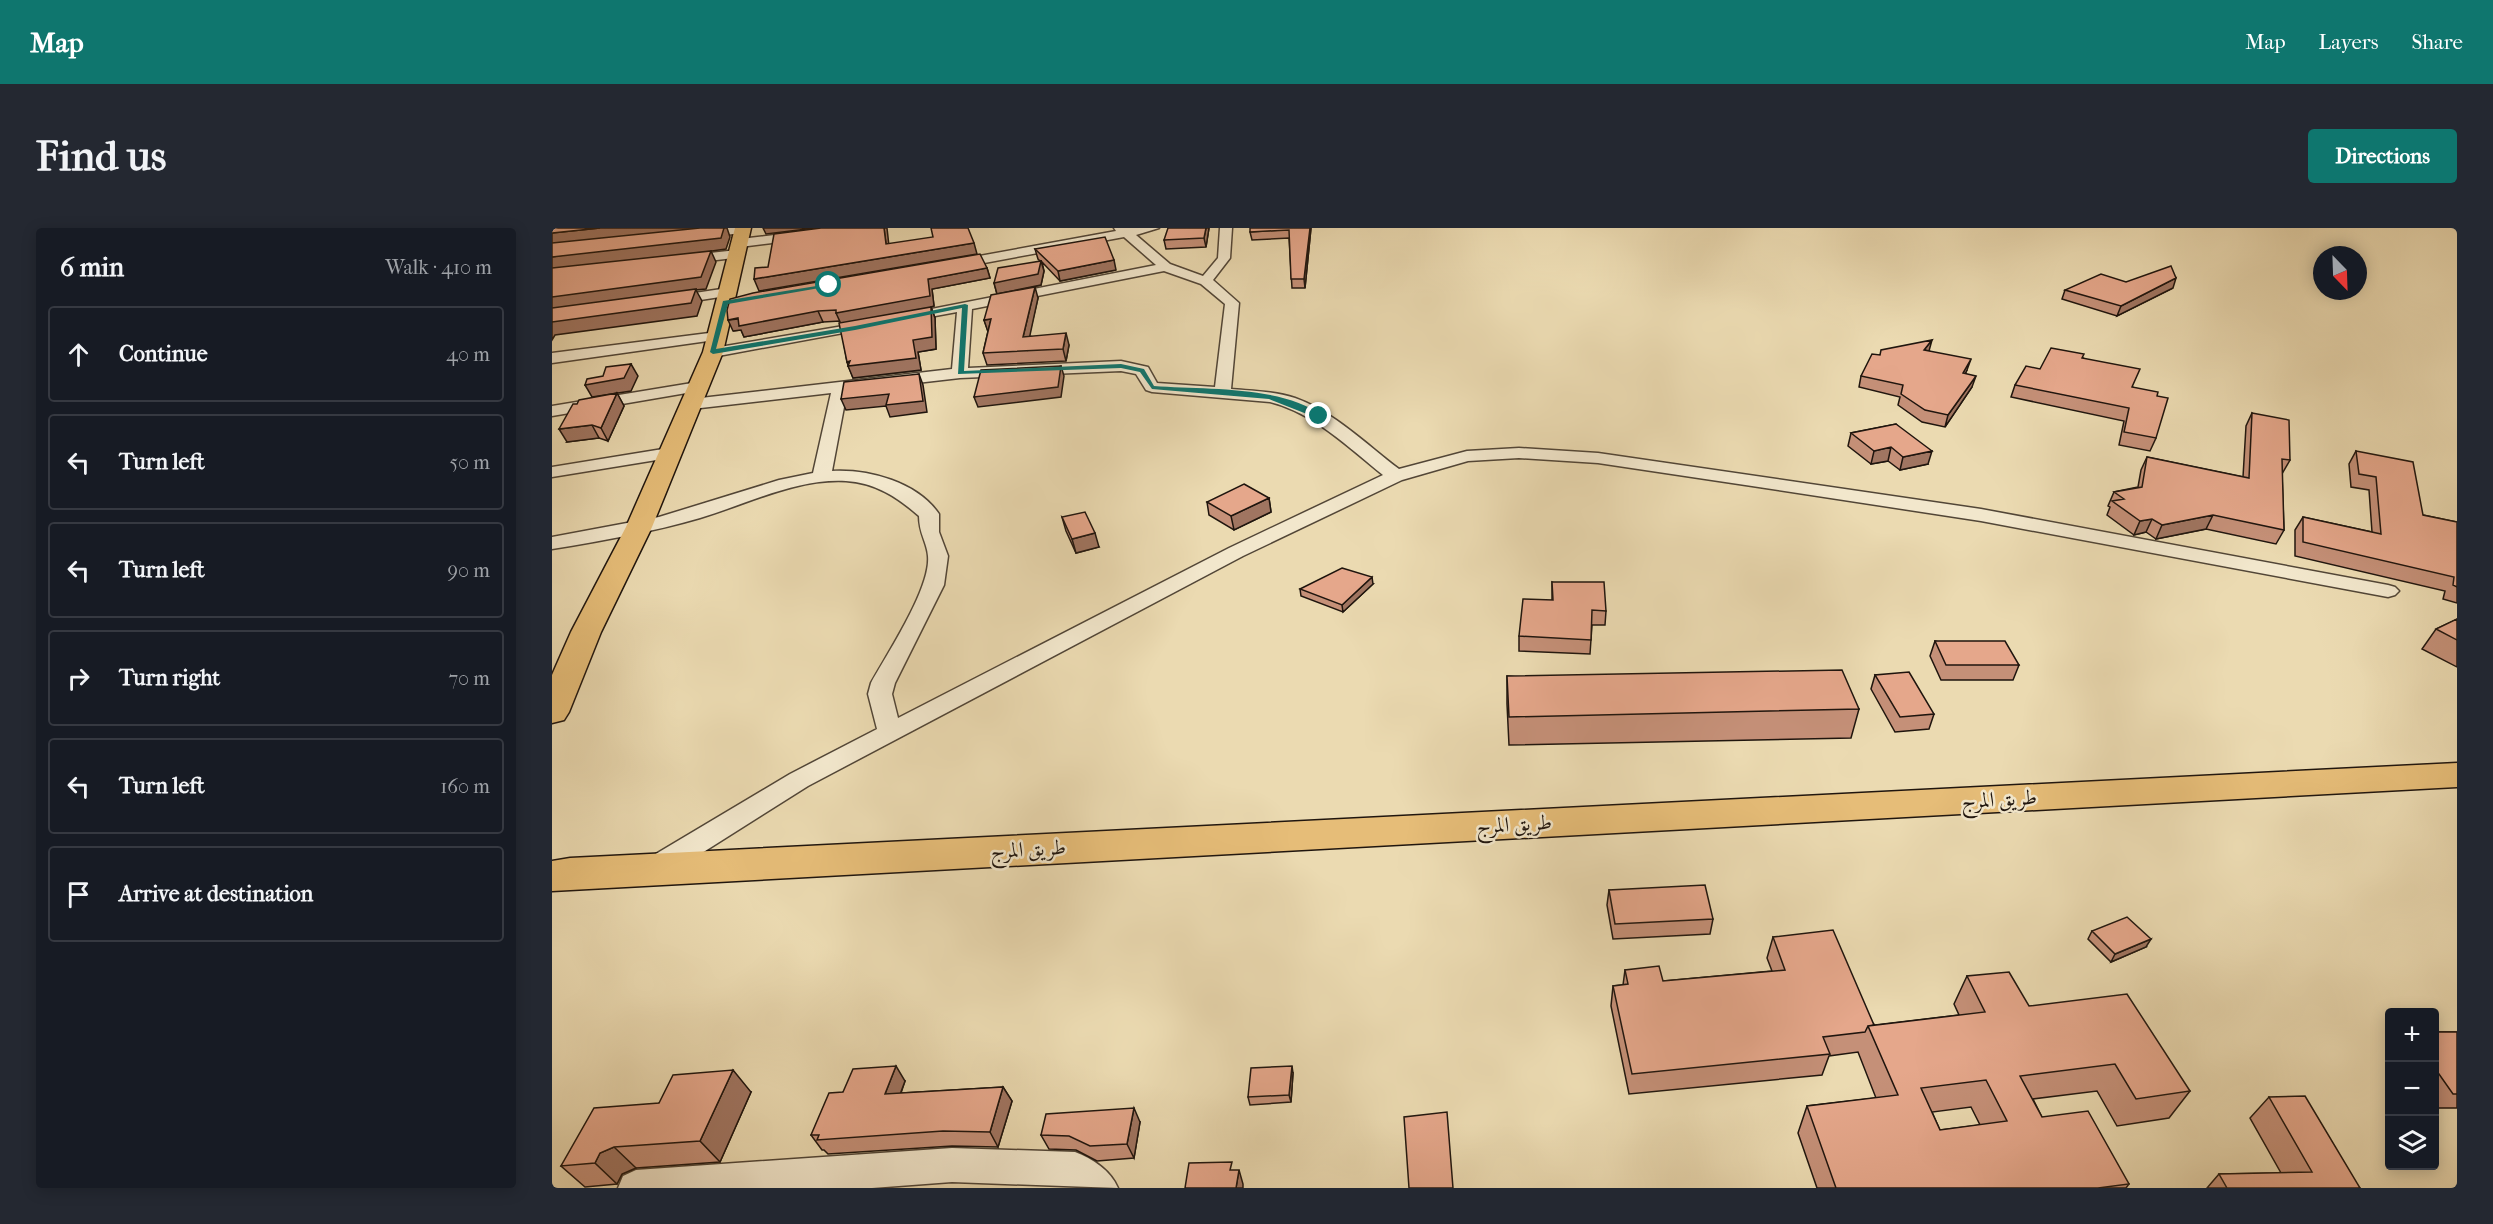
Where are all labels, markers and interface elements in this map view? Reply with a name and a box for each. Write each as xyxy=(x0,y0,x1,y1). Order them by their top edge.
text: Map xyxy=(30,26,84,59)
text: Map xyxy=(2245,30,2286,54)
text: Layers xyxy=(2319,30,2378,54)
text: Share xyxy=(2411,30,2463,54)
button: Directions xyxy=(2308,129,2457,183)
text: Find us xyxy=(36,132,166,181)
north arrow xyxy=(2313,246,2367,300)
text: 6 min xyxy=(60,252,124,283)
text: Walk · 410 m xyxy=(385,256,492,279)
route start xyxy=(815,271,841,297)
icon: ahead xyxy=(62,338,95,371)
text: Continue xyxy=(119,341,208,367)
text: 40 m xyxy=(446,343,490,366)
route end xyxy=(1305,402,1331,428)
icon: left xyxy=(62,446,95,479)
text: Turn left xyxy=(119,449,205,475)
text: 50 m xyxy=(449,451,490,474)
icon: left xyxy=(62,554,95,587)
text: Turn left xyxy=(119,557,205,583)
text: 90 m xyxy=(448,559,490,582)
icon: right xyxy=(62,662,95,695)
text: Turn right xyxy=(119,665,220,691)
text: 70 m xyxy=(448,667,490,690)
icon: left xyxy=(62,770,95,803)
text: Turn left xyxy=(119,773,205,799)
text: 160 m xyxy=(440,775,490,798)
street label: طريق المرج xyxy=(1960,785,2038,820)
street label: طريق المرج xyxy=(1475,810,1553,845)
street label: طريق المرج xyxy=(989,835,1067,870)
icon: arrive xyxy=(62,878,95,911)
text: Arrive at destination xyxy=(119,881,313,907)
map controls xyxy=(2385,1008,2439,1170)
button: + xyxy=(2385,1008,2439,1062)
button: − xyxy=(2385,1062,2439,1116)
button: layers xyxy=(2385,1116,2439,1170)

